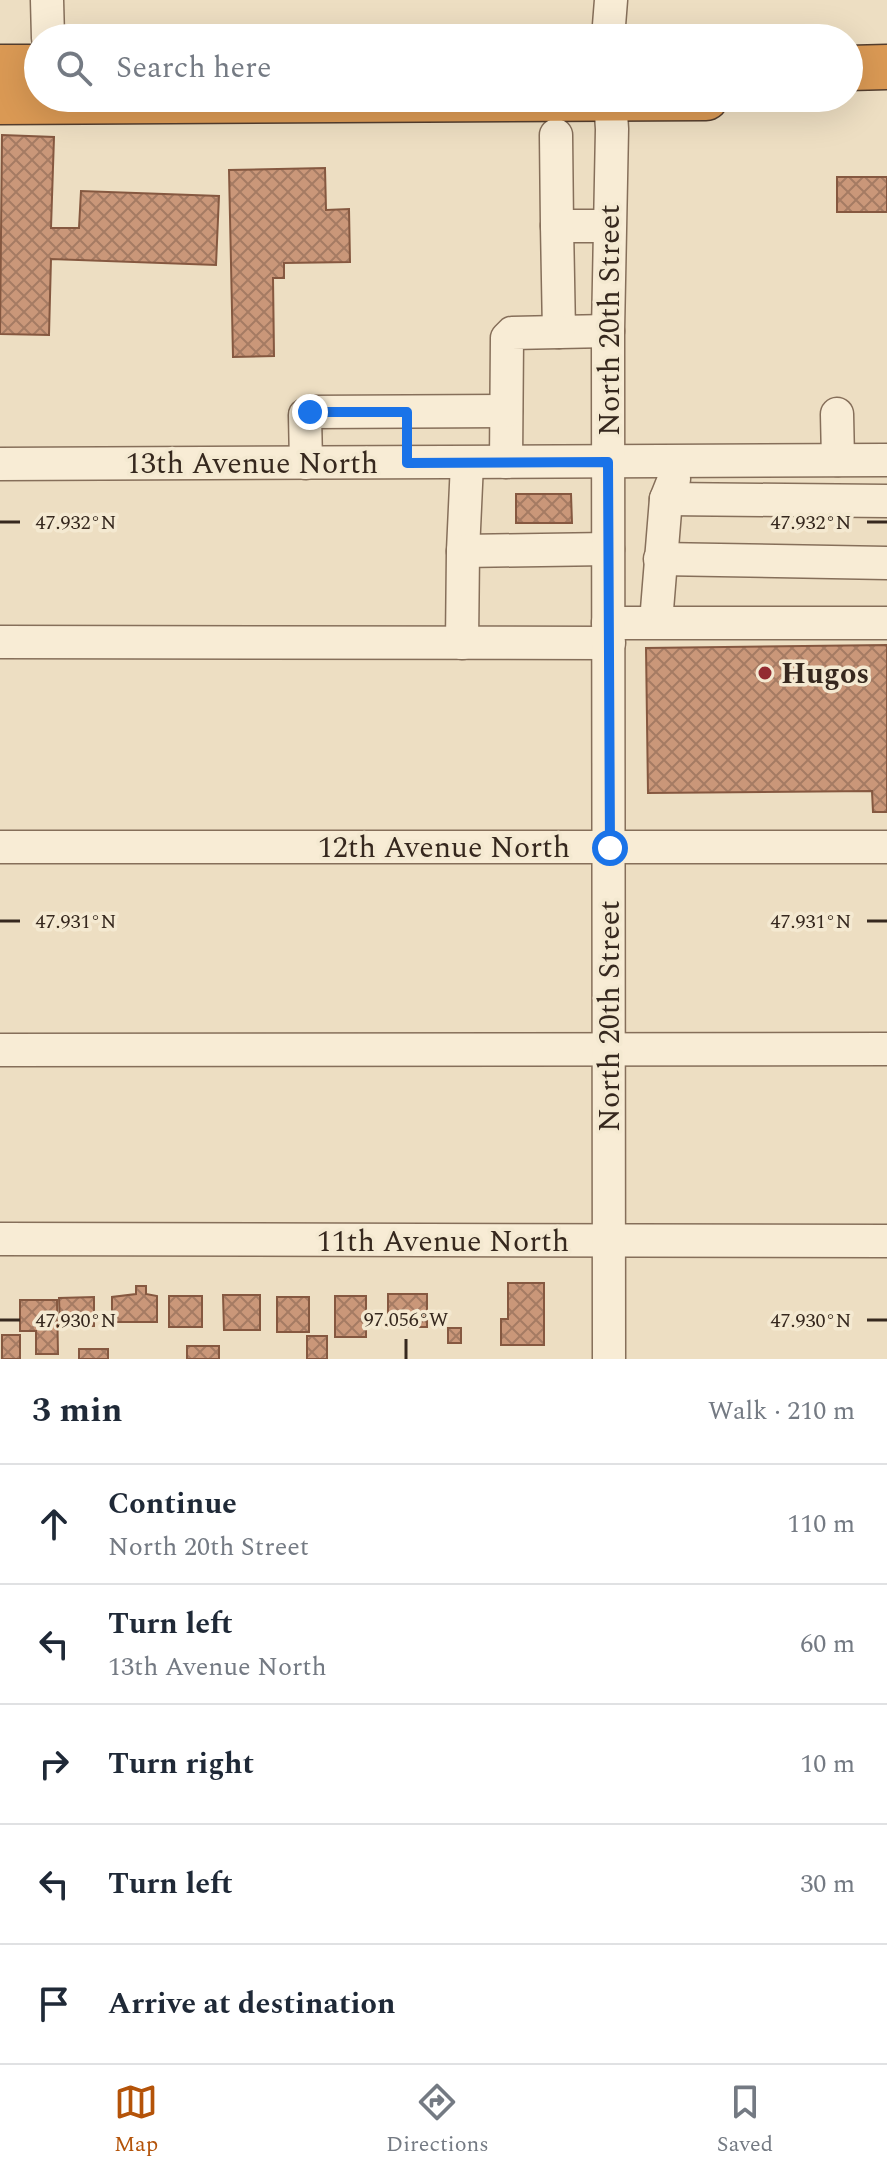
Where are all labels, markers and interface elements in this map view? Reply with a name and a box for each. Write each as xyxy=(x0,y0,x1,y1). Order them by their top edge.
search box xyxy=(24,24,863,112)
text: Search here xyxy=(116,45,272,91)
icon: search xyxy=(52,46,96,90)
street label: North 20th Street xyxy=(587,204,633,436)
route end xyxy=(292,394,328,430)
street label: 13th Avenue North xyxy=(126,441,378,487)
text: 47.932°N xyxy=(36,508,116,538)
text: 47.932°N xyxy=(771,508,851,538)
place label: Hugos xyxy=(781,651,869,697)
marker: Hugos xyxy=(756,664,774,682)
street label: 12th Avenue North xyxy=(318,825,570,871)
route start xyxy=(592,830,628,866)
street label: North 20th Street xyxy=(587,900,633,1132)
text: 47.931°N xyxy=(36,907,116,937)
text: 47.931°N xyxy=(771,907,851,937)
street label: 11th Avenue North xyxy=(317,1219,569,1265)
text: 97.056°W xyxy=(364,1305,449,1335)
text: 47.930°N xyxy=(36,1306,116,1336)
text: 47.930°N xyxy=(771,1306,851,1336)
text: 3 min xyxy=(32,1385,122,1437)
text: Walk · 210 m xyxy=(708,1391,855,1431)
text: Continue xyxy=(108,1481,237,1527)
icon: ahead xyxy=(32,1502,76,1546)
text: 110 m xyxy=(787,1504,855,1544)
text: North 20th Street xyxy=(108,1527,309,1567)
text: Turn left xyxy=(108,1601,233,1647)
icon: left xyxy=(32,1622,76,1666)
text: 60 m xyxy=(800,1624,855,1664)
text: 13th Avenue North xyxy=(108,1647,327,1687)
text: Turn right xyxy=(108,1741,254,1787)
icon: right xyxy=(32,1742,76,1786)
text: 10 m xyxy=(800,1744,855,1784)
text: Turn left xyxy=(108,1861,233,1907)
icon: left xyxy=(32,1862,76,1906)
text: 30 m xyxy=(800,1864,855,1904)
text: Arrive at destination xyxy=(108,1981,395,2027)
icon: arrive xyxy=(32,1982,76,2026)
tab: Map xyxy=(114,2080,158,2161)
tab: Directions xyxy=(386,2080,489,2161)
tab: Saved xyxy=(717,2080,773,2161)

